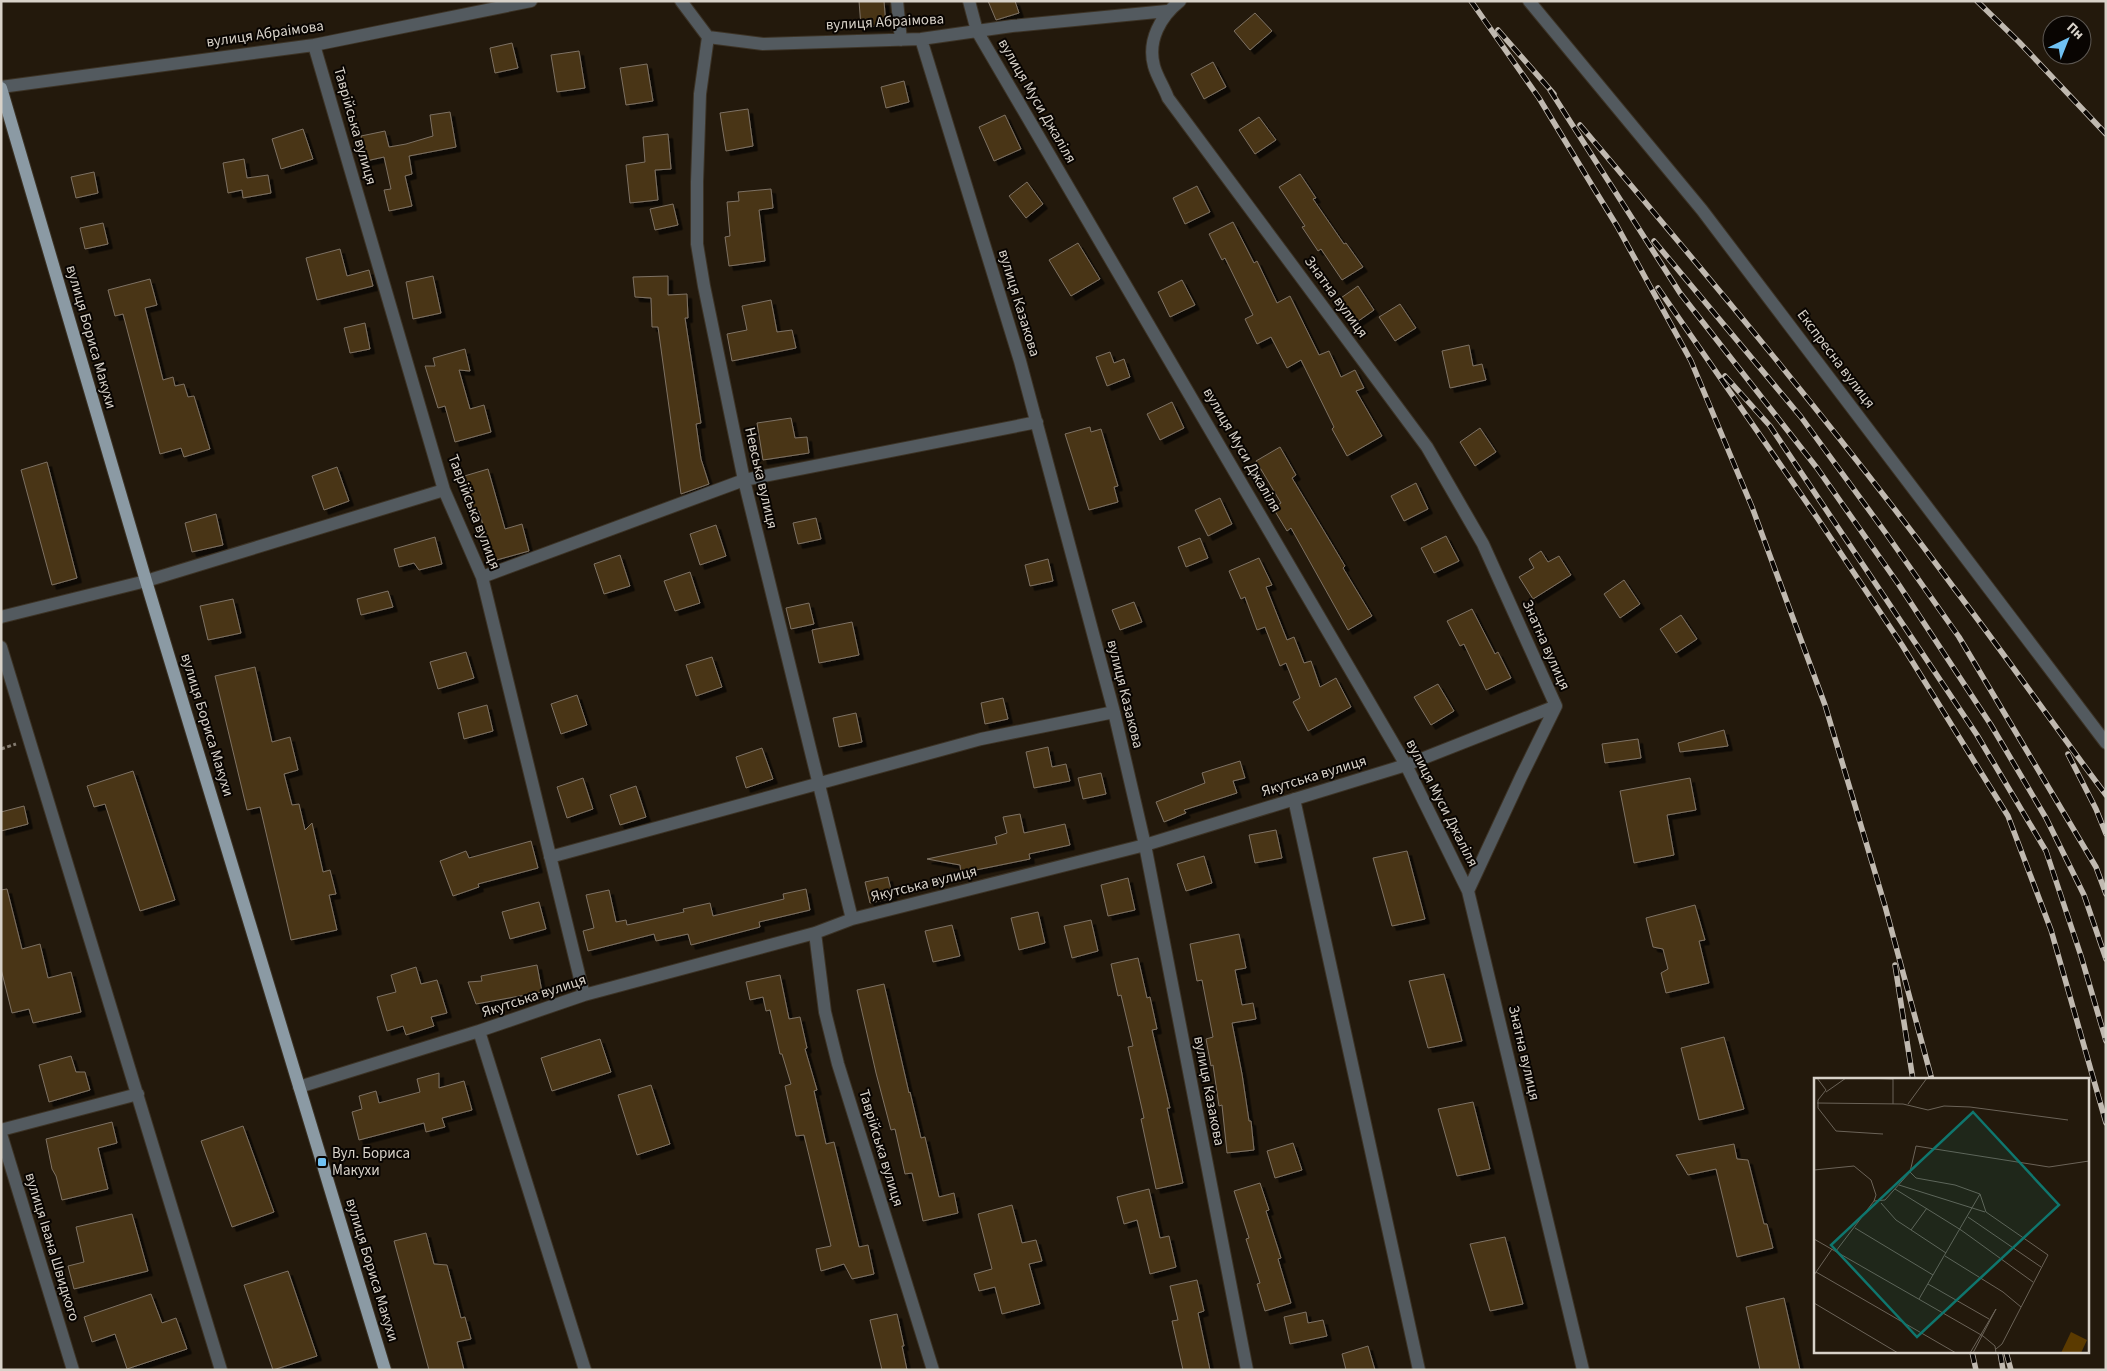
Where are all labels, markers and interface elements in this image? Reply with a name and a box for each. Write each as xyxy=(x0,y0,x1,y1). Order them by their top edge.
street label: вулиця Абраімова xyxy=(825,8,945,36)
street label: вулиця Абраімова xyxy=(205,15,325,53)
north arrow xyxy=(2042,15,2092,65)
text: Пн xyxy=(2062,18,2088,44)
street label: вулиця Муси Джаліля xyxy=(993,35,1081,167)
street label: Таврійська вулиця xyxy=(328,65,382,187)
street label: вулиця Казакова xyxy=(993,247,1045,359)
street label: Знатна вулиця xyxy=(1299,252,1373,342)
street label: вулиця Бориса Макухи xyxy=(60,263,122,411)
street label: Експресна вулиця xyxy=(1792,305,1880,413)
street label: вулиця Муси Джаліля xyxy=(1198,384,1286,516)
street label: Невська вулиця xyxy=(739,425,783,531)
street label: Таврійська вулиця xyxy=(442,451,506,573)
street label: Знатна вулиця xyxy=(1517,596,1575,694)
street label: вулиця Казакова xyxy=(1101,638,1149,750)
street label: вулиця Бориса Макухи xyxy=(175,651,239,799)
street label: вулиця Муси Джаліля xyxy=(1401,736,1483,870)
street label: Якутська вулиця xyxy=(1259,750,1369,802)
street label: Якутська вулиця xyxy=(869,861,979,907)
street label: Якутська вулиця xyxy=(479,969,589,1023)
street label: Знатна вулиця xyxy=(1503,1003,1545,1103)
street label: вулиця Казакова xyxy=(1188,1034,1230,1148)
inset map xyxy=(1814,1078,2090,1354)
street label: Таврійська вулиця xyxy=(853,1087,909,1209)
place label: Вул. Бориса Макухи xyxy=(332,1143,410,1181)
marker: Вул. Бориса Макухи xyxy=(316,1156,328,1168)
street label: вулиця Івана Швидкого xyxy=(19,1170,85,1324)
street label: вулиця Бориса Макухи xyxy=(340,1196,404,1344)

